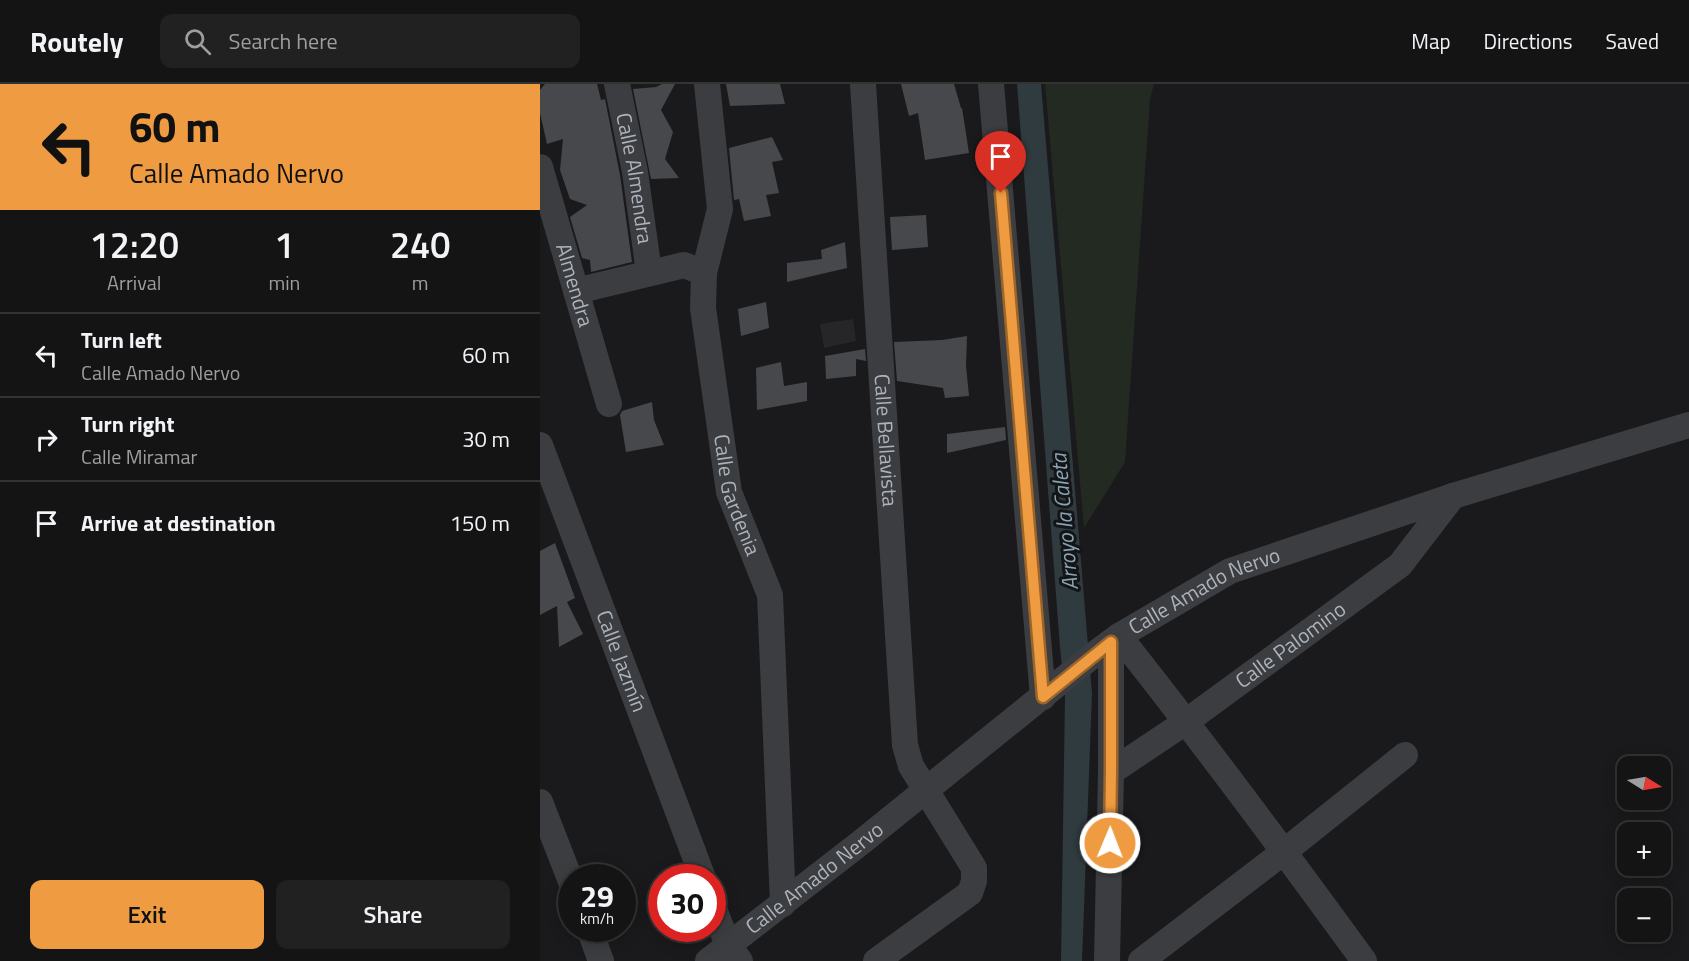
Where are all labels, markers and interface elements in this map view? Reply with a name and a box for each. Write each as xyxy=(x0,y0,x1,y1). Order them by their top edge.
search box xyxy=(160,14,580,68)
text: Routely xyxy=(30,20,124,63)
text: Search here xyxy=(229,24,338,58)
icon: search xyxy=(181,25,214,58)
text: Map xyxy=(1411,25,1451,57)
text: Directions xyxy=(1484,25,1573,57)
text: Saved xyxy=(1606,25,1659,57)
text: 60 m xyxy=(129,94,221,158)
icon: left xyxy=(30,108,108,186)
street label: Calle Almendra xyxy=(608,110,662,246)
pin xyxy=(975,131,1026,193)
icon: arrive xyxy=(984,140,1017,173)
text: Calle Amado Nervo xyxy=(129,152,344,193)
text: 12:20 xyxy=(90,217,179,272)
text: 1 xyxy=(274,217,294,272)
text: 240 xyxy=(390,217,450,272)
street label: Almendra xyxy=(548,239,603,331)
text: Arrival xyxy=(107,267,161,298)
text: min xyxy=(268,267,300,298)
text: m xyxy=(412,267,428,298)
text: Turn left xyxy=(81,323,162,357)
text: 60 m xyxy=(462,338,510,372)
icon: left xyxy=(30,339,63,372)
text: Calle Amado Nervo xyxy=(81,357,240,388)
street label: Calle Bellavista xyxy=(866,373,907,508)
text: Turn right xyxy=(81,407,175,441)
text: 30 m xyxy=(462,422,510,456)
icon: right xyxy=(30,423,63,456)
street label: Calle Gardenia xyxy=(706,432,770,560)
text: Calle Miramar xyxy=(81,441,197,472)
water label: Arroyo la Caleta xyxy=(1041,450,1087,592)
text: Arrive at destination xyxy=(81,506,276,540)
text: 150 m xyxy=(450,506,510,540)
icon: arrive xyxy=(30,507,63,540)
street label: Calle Amado Nervo xyxy=(1122,538,1284,642)
street label: Calle Palomino xyxy=(1228,593,1352,696)
street label: Calle Jazmín xyxy=(589,605,656,716)
north arrow xyxy=(1617,756,1671,810)
map controls xyxy=(1617,756,1671,942)
position arrow xyxy=(1078,811,1142,875)
street label: Calle Amado Nervo xyxy=(738,813,890,941)
button: + xyxy=(1617,822,1671,876)
speed limit sign: 30 xyxy=(648,864,726,942)
text: 29 xyxy=(580,873,614,919)
button: Exit xyxy=(30,880,264,949)
button: Share xyxy=(276,880,510,949)
button: − xyxy=(1617,888,1671,942)
text: km/h xyxy=(580,907,614,930)

